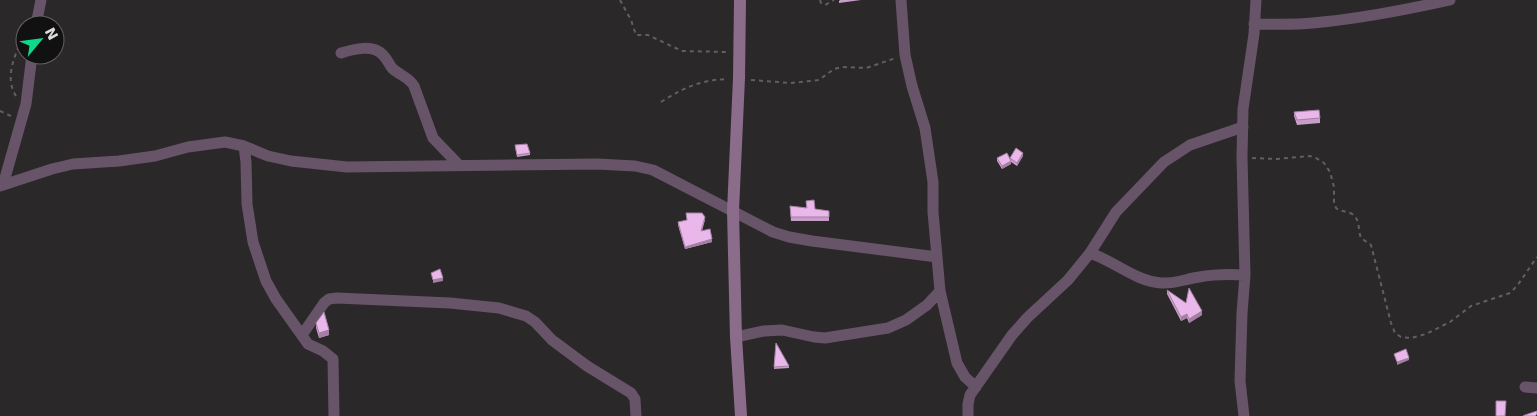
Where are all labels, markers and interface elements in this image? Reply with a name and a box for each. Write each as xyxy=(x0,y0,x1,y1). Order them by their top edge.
north arrow xyxy=(15,15,65,65)
text: N xyxy=(42,25,61,43)

